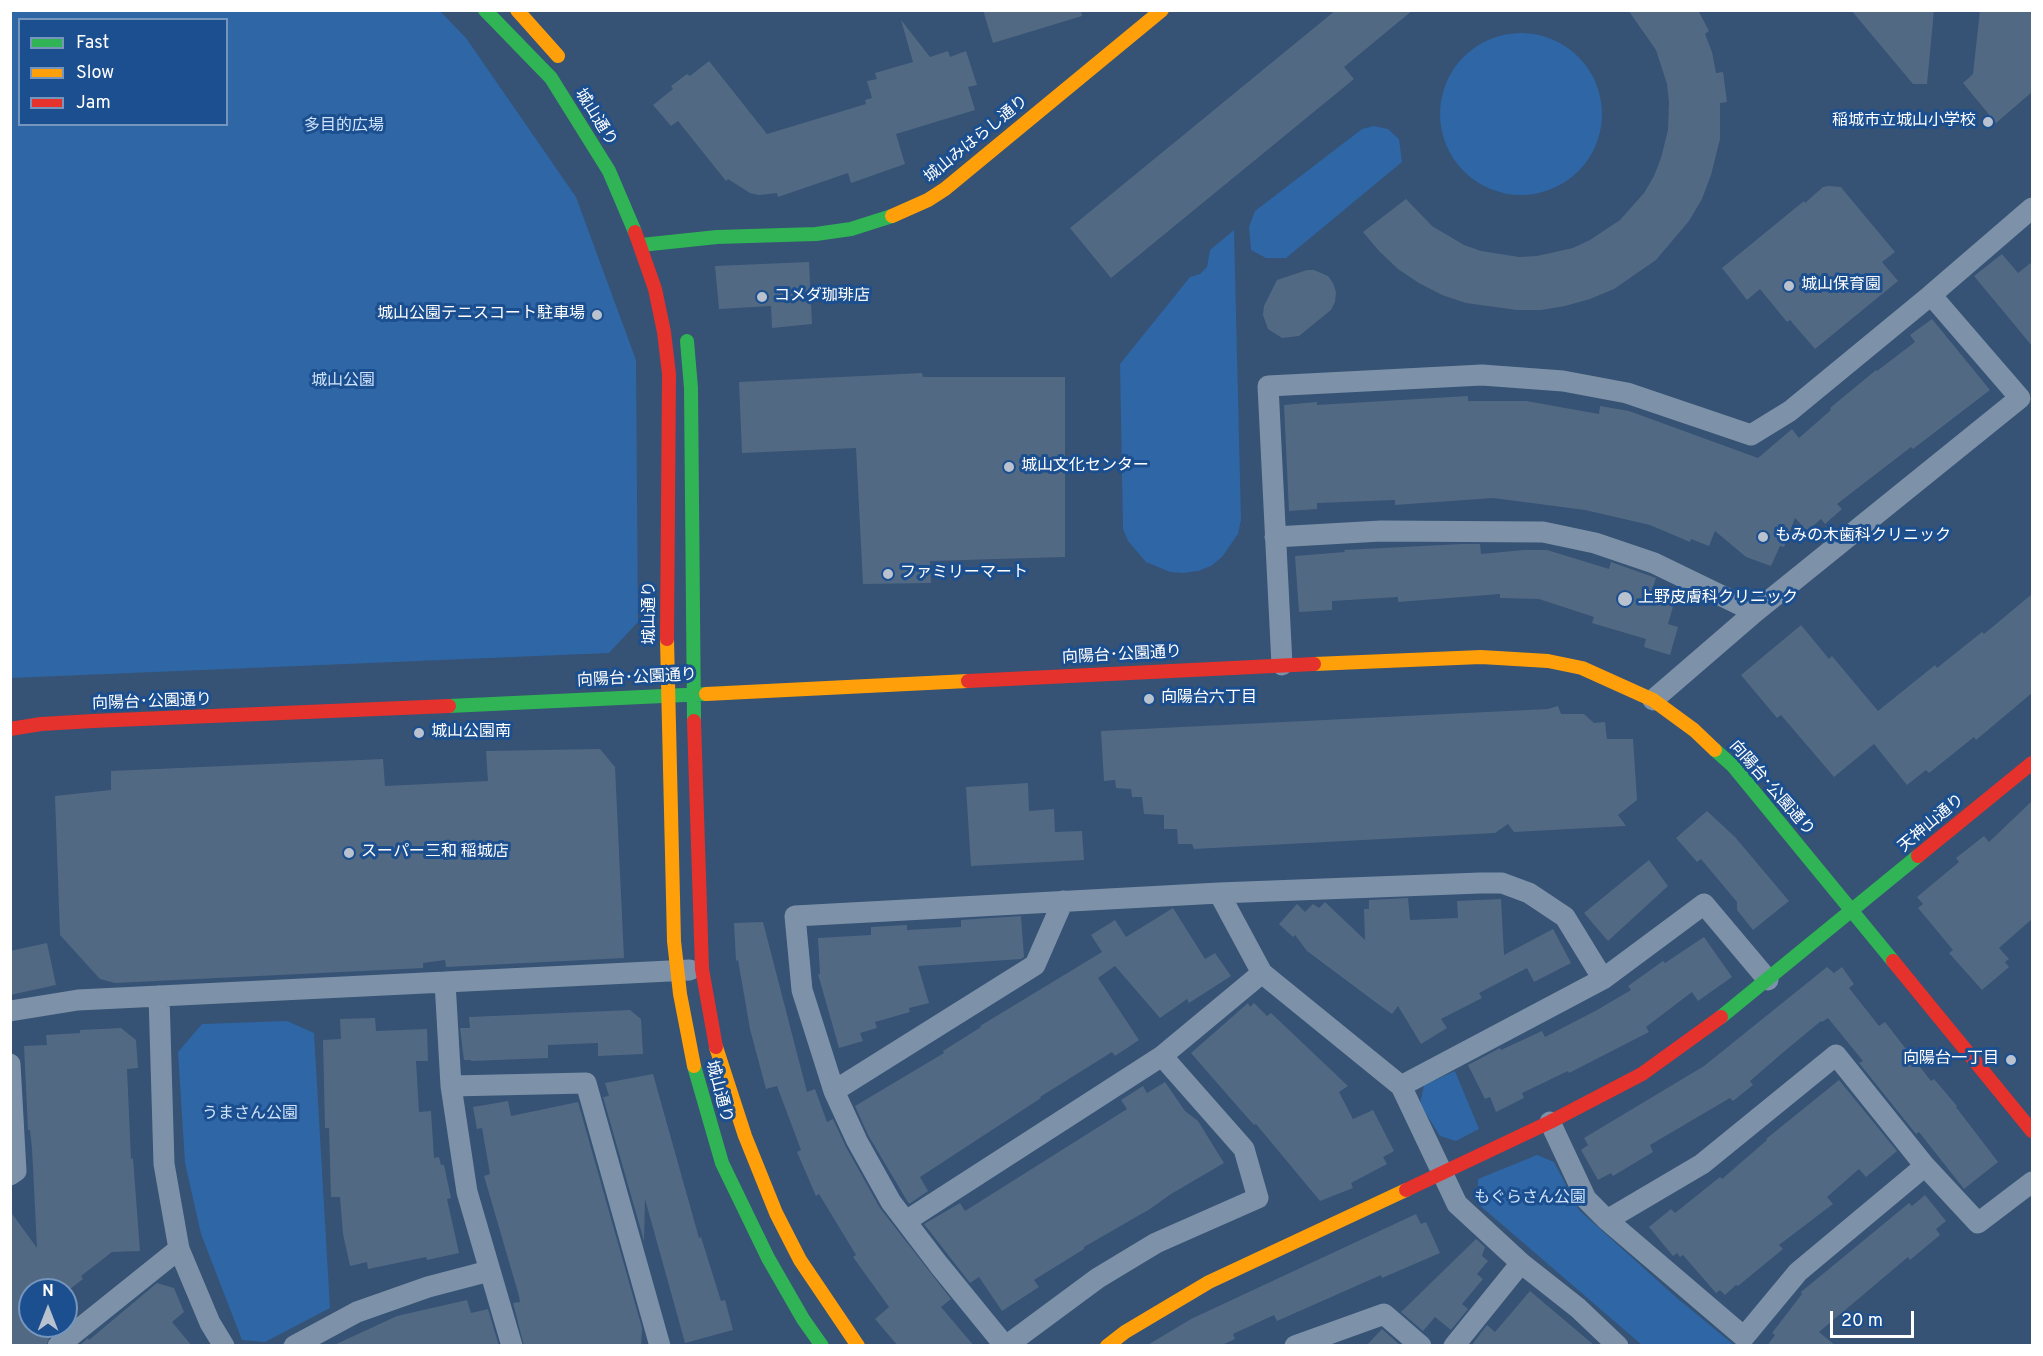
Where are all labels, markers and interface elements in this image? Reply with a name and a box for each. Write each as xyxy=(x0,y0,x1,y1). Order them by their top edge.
legend xyxy=(18,18,228,126)
text: Fast xyxy=(76,32,109,55)
text: Slow xyxy=(76,62,114,85)
street label: 城山通り xyxy=(570,86,620,150)
text: Jam xyxy=(76,92,111,115)
street label: 城山みはらし通り xyxy=(921,92,1033,188)
place label: 稲城市立城山小学校 xyxy=(1832,112,1976,132)
marker: 稲城市立城山小学校 xyxy=(1981,115,1995,129)
park label: 多目的広場 xyxy=(304,117,384,137)
place label: 城山保育園 xyxy=(1801,276,1881,296)
marker: 城山保育園 xyxy=(1782,279,1796,293)
place label: コメダ珈琲店 xyxy=(774,287,870,307)
marker: コメダ珈琲店 xyxy=(755,290,769,304)
place label: 城山公園テニスコート駐車場 xyxy=(377,305,585,325)
marker: 城山公園テニスコート駐車場 xyxy=(590,308,604,322)
park label: 城山公園 xyxy=(311,372,375,392)
place label: 城山文化センター xyxy=(1021,457,1149,477)
marker: 城山文化センター xyxy=(1002,460,1016,474)
place label: もみの木歯科クリニック xyxy=(1775,527,1951,547)
marker: もみの木歯科クリニック xyxy=(1756,530,1770,544)
place label: ファミリーマート xyxy=(900,564,1028,584)
marker: ファミリーマート xyxy=(881,567,895,581)
street label: 城山通り xyxy=(641,581,661,645)
place label: 上野皮膚科クリニック xyxy=(1638,589,1798,609)
marker: 上野皮膚科クリニック xyxy=(1616,590,1634,608)
street label: 向陽台･公園通り xyxy=(1062,643,1182,669)
street label: 向陽台･公園通り xyxy=(577,666,697,692)
place label: 向陽台六丁目 xyxy=(1161,689,1257,709)
street label: 向陽台･公園通り xyxy=(92,691,212,715)
marker: 向陽台六丁目 xyxy=(1142,692,1156,706)
place label: 城山公園南 xyxy=(431,723,511,743)
marker: 城山公園南 xyxy=(412,726,426,740)
street label: 向陽台･公園通り xyxy=(1724,737,1818,841)
street label: 天神山通り xyxy=(1895,791,1969,857)
place label: スーパー三和 稲城店 xyxy=(361,843,509,863)
marker: スーパー三和 稲城店 xyxy=(342,846,356,860)
place label: 向陽台一丁目 xyxy=(1903,1050,1999,1070)
marker: 向陽台一丁目 xyxy=(2004,1053,2018,1067)
street label: 城山通り xyxy=(700,1059,736,1125)
park label: うまさん公園 xyxy=(202,1105,298,1125)
park label: もぐらさん公園 xyxy=(1474,1189,1586,1209)
north arrow xyxy=(18,1278,78,1338)
text: N xyxy=(42,1282,54,1302)
scale bar xyxy=(1833,1299,1917,1337)
text: 20 m xyxy=(1841,1310,1883,1333)

